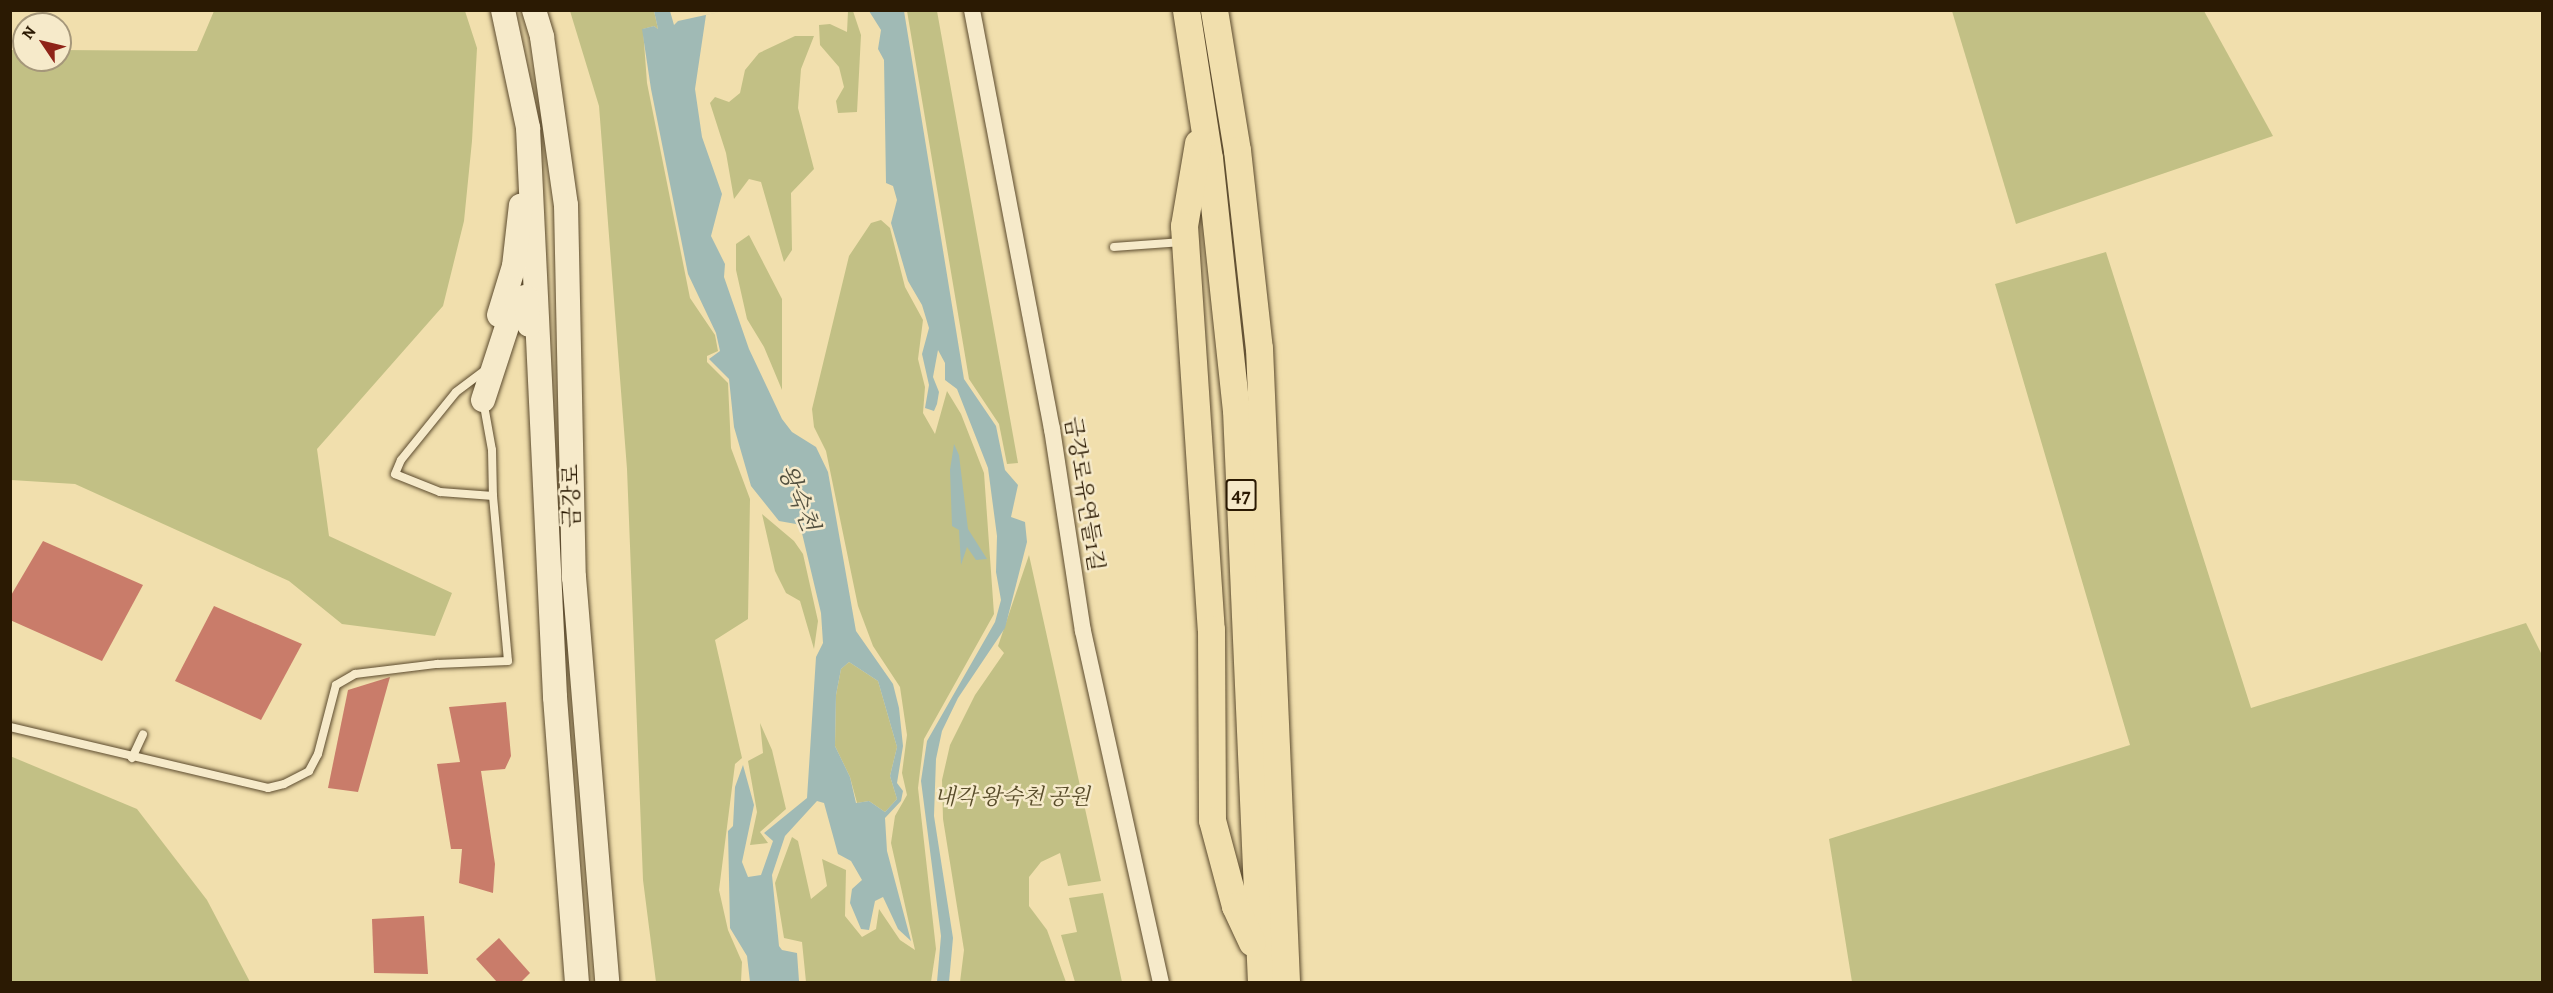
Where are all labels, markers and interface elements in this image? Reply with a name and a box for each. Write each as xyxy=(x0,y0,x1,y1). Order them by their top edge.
north arrow xyxy=(12,12,72,72)
text: N xyxy=(17,22,41,44)
street label: 금강로유연들1길 xyxy=(1059,415,1109,573)
water label: 왕숙천 xyxy=(772,460,824,536)
street label: 금강로 xyxy=(558,464,586,528)
road number: 47 xyxy=(1224,477,1258,513)
park label: 내각 왕숙천 공원 xyxy=(934,785,1090,811)

